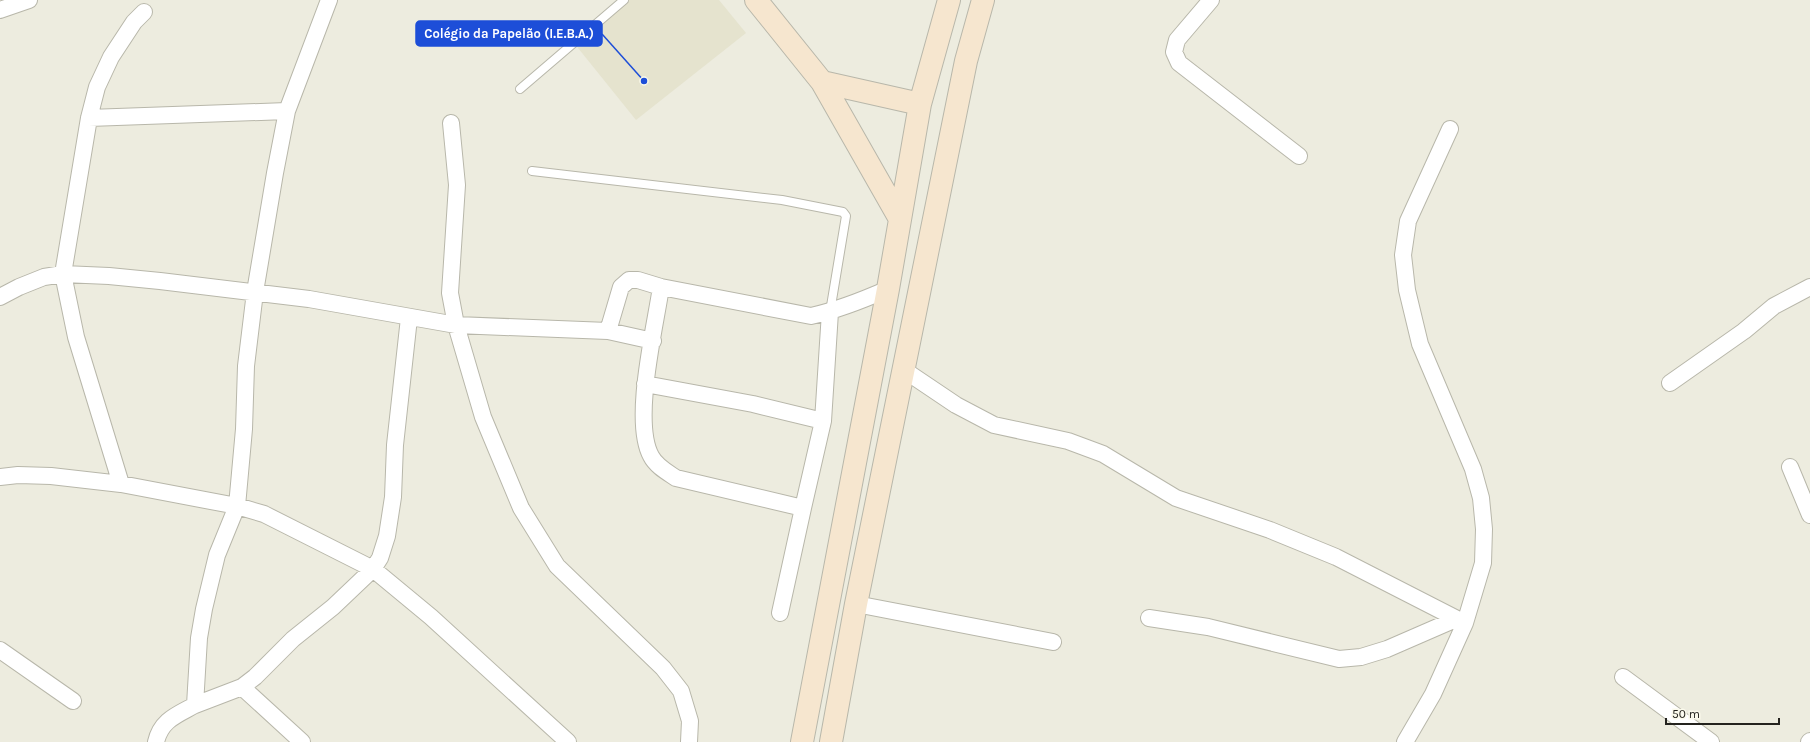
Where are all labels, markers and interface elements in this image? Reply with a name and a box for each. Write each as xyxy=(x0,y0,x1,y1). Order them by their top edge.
callout: Colégio da Papelão (I.E.B.A.) xyxy=(416,21,602,46)
text: Colégio da Papelão (I.E.B.A.) xyxy=(424,26,594,41)
scale bar xyxy=(1666,700,1779,726)
text: 50 m xyxy=(1672,707,1700,721)

